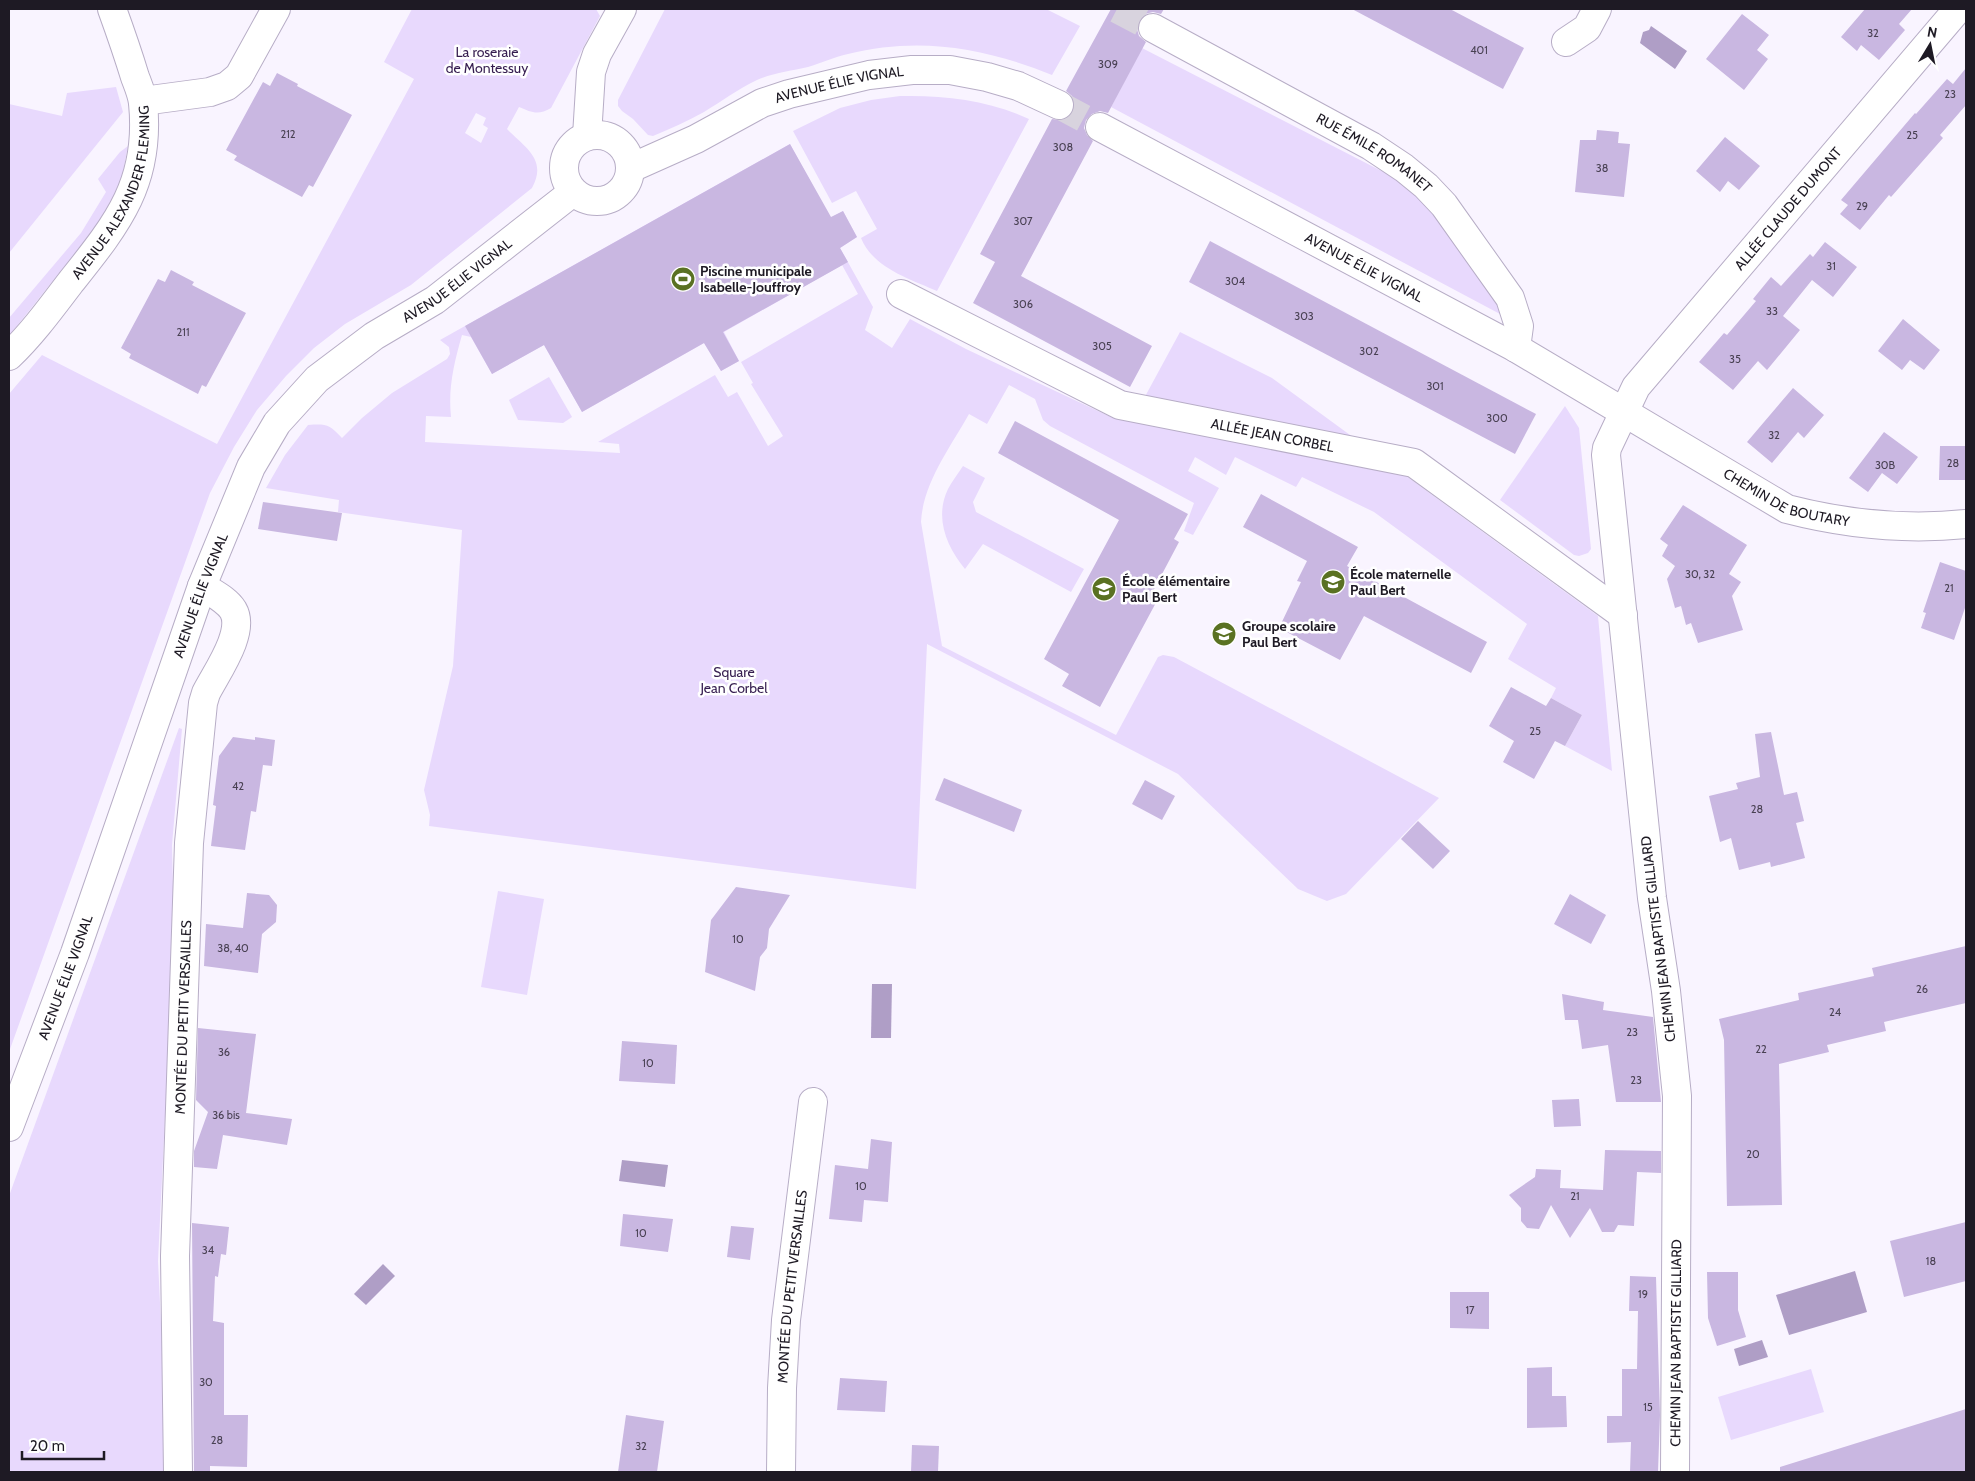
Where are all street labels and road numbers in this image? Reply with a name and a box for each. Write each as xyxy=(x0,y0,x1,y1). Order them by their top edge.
street label: AVENUE ÉLIE VIGNAL xyxy=(772,62,905,107)
street label: AVENUE ALEXANDER FLEMING xyxy=(68,105,153,283)
street label: RUE ÉMILE ROMANET xyxy=(1313,109,1436,196)
street label: ALLÉE CLAUDE DUMONT xyxy=(1730,143,1846,274)
street label: AVENUE ÉLIE VIGNAL xyxy=(1302,228,1426,306)
street label: AVENUE ÉLIE VIGNAL xyxy=(399,234,515,326)
street label: ALLÉE JEAN CORBEL xyxy=(1209,414,1336,456)
street label: CHEMIN DE BOUTARY xyxy=(1720,464,1852,530)
street label: AVENUE ÉLIE VIGNAL xyxy=(169,531,232,660)
street label: CHEMIN JEAN BAPTISTE GILLIARD xyxy=(1636,835,1680,1043)
street label: AVENUE ÉLIE VIGNAL xyxy=(34,913,96,1042)
street label: MONTÉE DU PETIT VERSAILLES xyxy=(171,920,195,1115)
street label: MONTÉE DU PETIT VERSAILLES xyxy=(773,1189,811,1384)
street label: CHEMIN JEAN BAPTISTE GILLIARD xyxy=(1666,1239,1685,1447)

